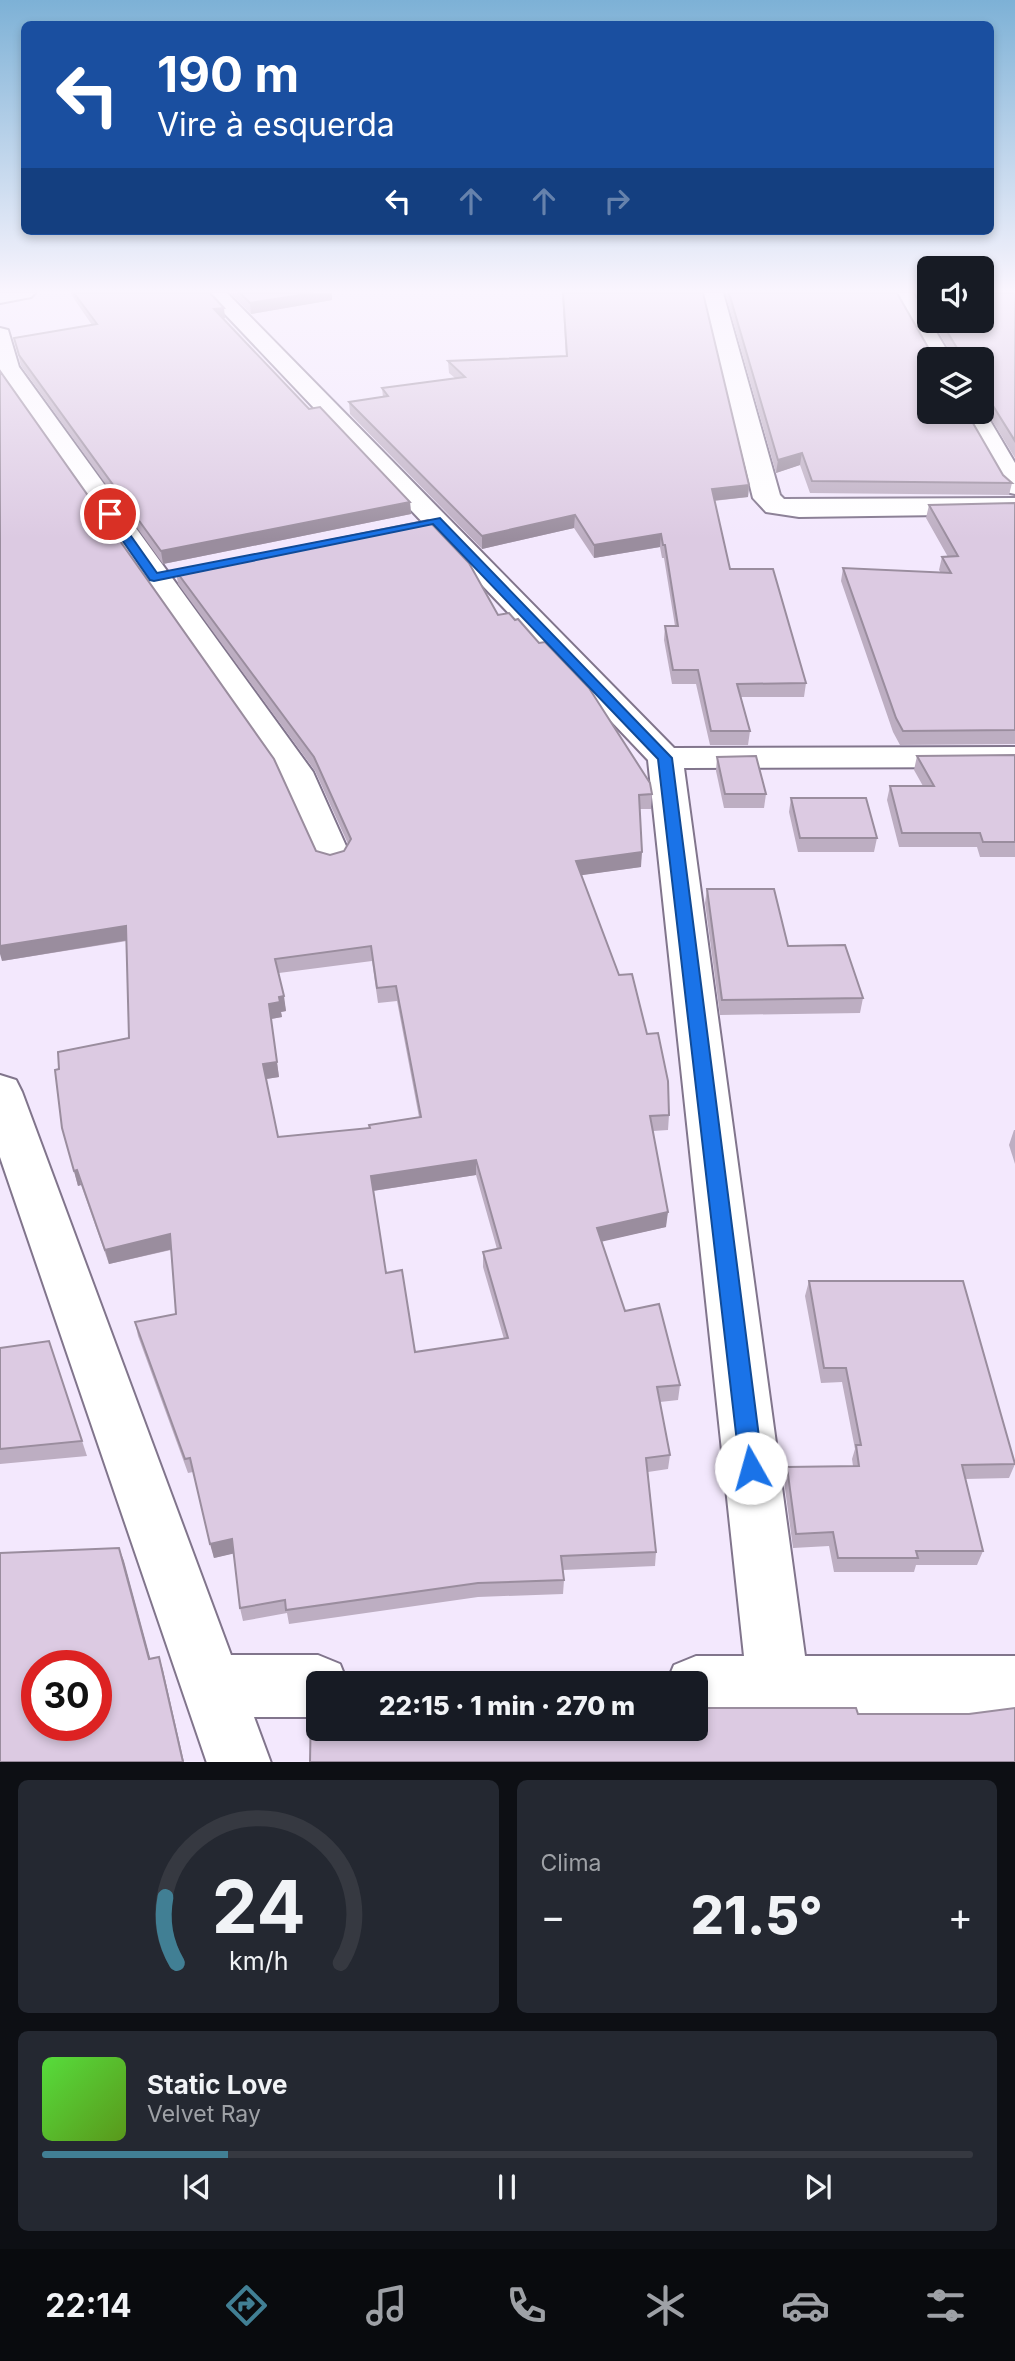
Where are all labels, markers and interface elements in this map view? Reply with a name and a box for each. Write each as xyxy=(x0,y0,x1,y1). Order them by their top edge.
text: 190 m xyxy=(157,45,299,104)
icon: left xyxy=(42,49,133,140)
text: Vire à esquerda xyxy=(157,105,395,144)
icon: left xyxy=(379,182,417,220)
icon: ahead xyxy=(452,182,490,220)
icon: ahead xyxy=(525,182,563,220)
icon: right xyxy=(598,182,636,220)
map controls xyxy=(917,256,994,424)
button: sound xyxy=(917,256,994,333)
button: layers xyxy=(917,347,994,424)
pin xyxy=(80,484,140,544)
icon: arrive xyxy=(91,495,129,533)
position arrow xyxy=(714,1431,788,1505)
speed limit sign: 30 xyxy=(21,1650,112,1741)
text: 22:15 · 1 min · 270 m xyxy=(379,1690,635,1721)
text: Clima xyxy=(541,1849,602,1877)
text: 24 xyxy=(211,1862,305,1951)
text: 21.5° xyxy=(691,1884,823,1947)
text: − xyxy=(541,1893,566,1939)
text: + xyxy=(948,1893,973,1939)
text: km/h xyxy=(229,1945,288,1975)
text: Static Love xyxy=(147,2069,288,2100)
text: Velvet Ray xyxy=(147,2100,261,2128)
icon: previous xyxy=(178,2168,216,2206)
icon: pause xyxy=(488,2168,526,2206)
icon: next xyxy=(799,2168,837,2206)
icon: directions xyxy=(222,2281,271,2330)
icon: music xyxy=(362,2281,411,2330)
icon: phone xyxy=(502,2281,551,2330)
icon: climate xyxy=(641,2281,690,2330)
icon: car xyxy=(781,2281,830,2330)
icon: filters xyxy=(921,2281,970,2330)
text: 22:14 xyxy=(45,2286,132,2325)

